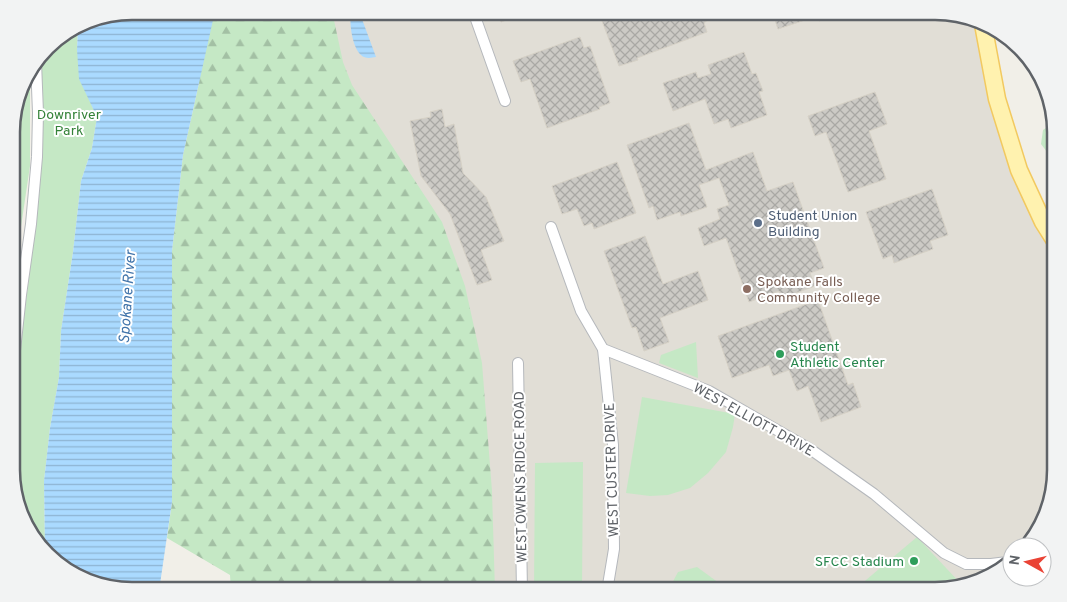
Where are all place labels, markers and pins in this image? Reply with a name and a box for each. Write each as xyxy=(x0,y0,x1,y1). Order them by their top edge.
place label: Student Union Building xyxy=(768,208,858,241)
marker: Student Union Building xyxy=(752,217,764,229)
place label: Spokane Falls Community College xyxy=(757,274,880,307)
marker: Spokane Falls Community College xyxy=(741,283,753,295)
place label: Student Athletic Center xyxy=(790,339,885,372)
marker: Student Athletic Center xyxy=(774,348,786,360)
place label: SFCC Stadium xyxy=(815,554,904,571)
marker: SFCC Stadium xyxy=(908,555,920,567)

